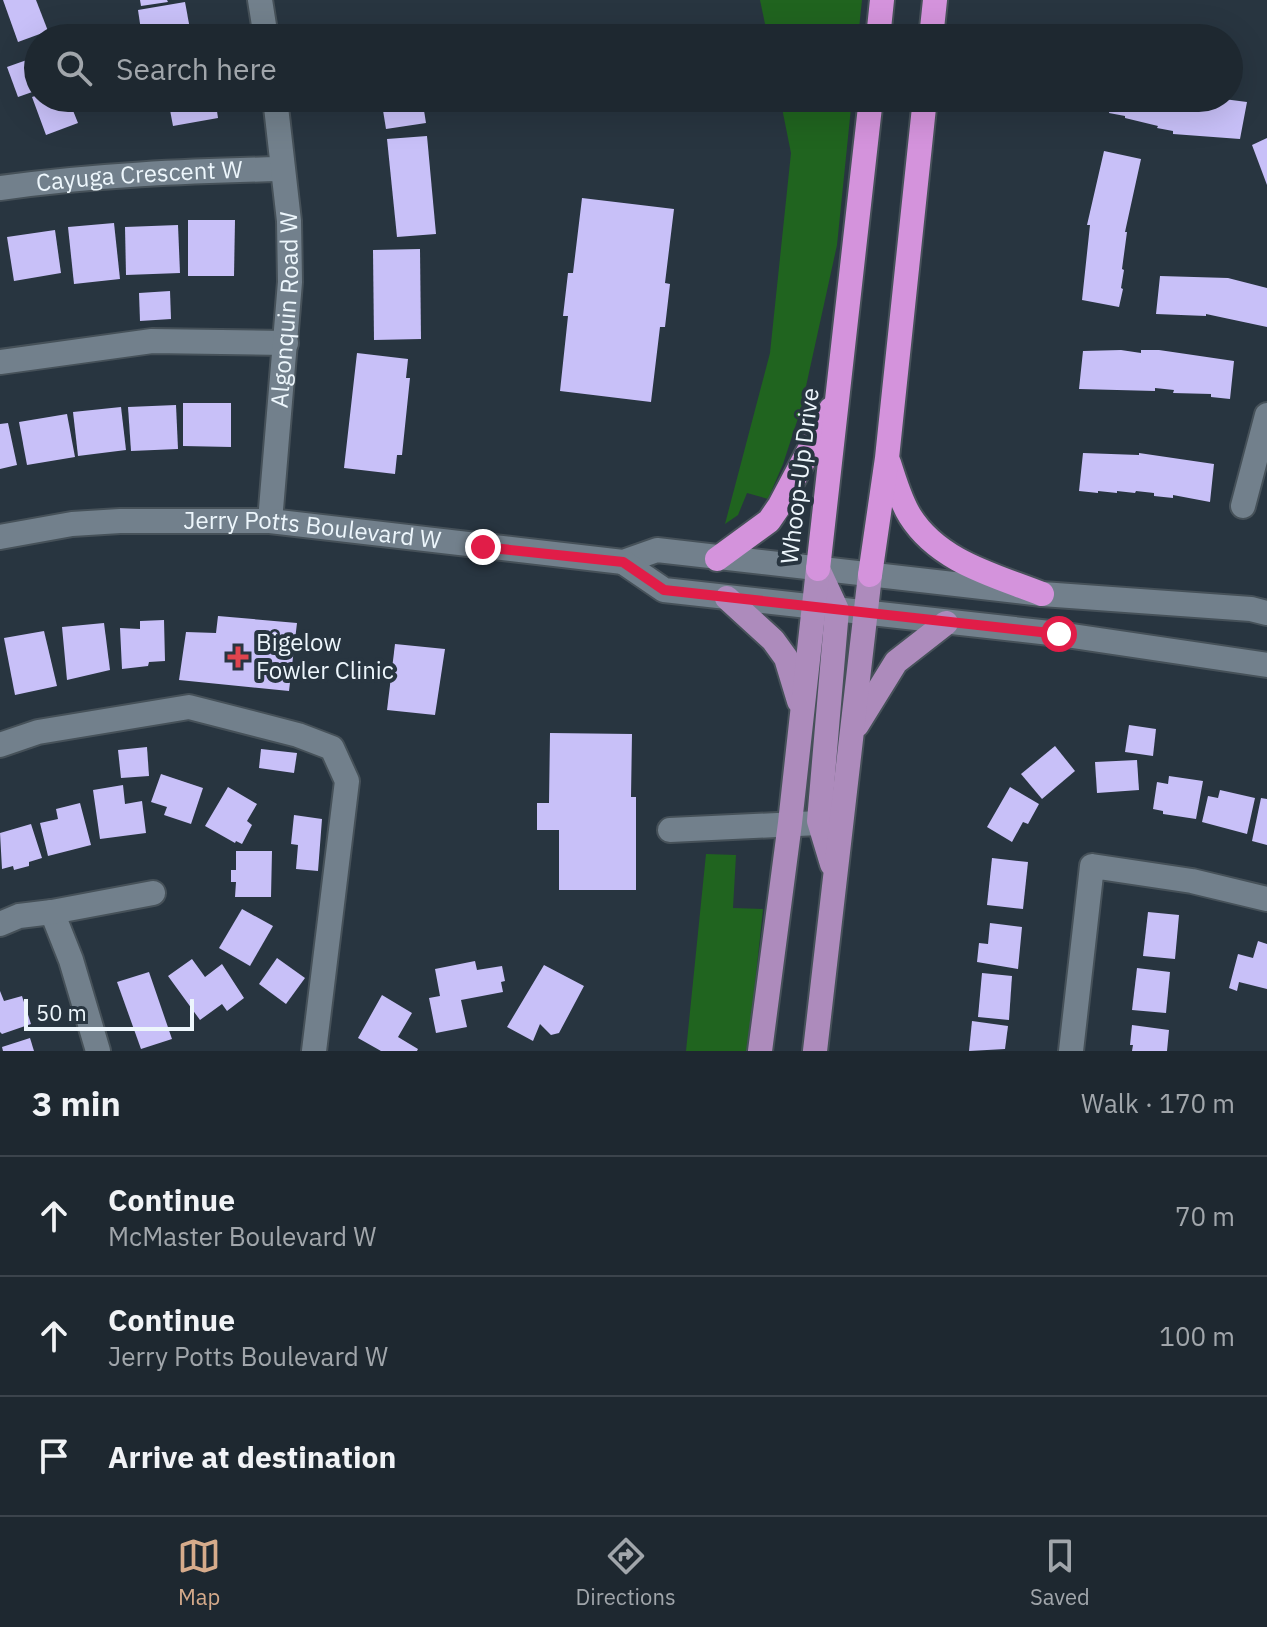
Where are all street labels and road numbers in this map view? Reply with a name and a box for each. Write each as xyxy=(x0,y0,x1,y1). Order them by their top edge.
street label: Cayuga Crescent W xyxy=(34,153,243,198)
street label: Algonquin Road W xyxy=(263,211,305,409)
street label: Whoop-Up Drive xyxy=(772,386,826,566)
street label: Jerry Potts Boulevard W xyxy=(183,504,443,556)

